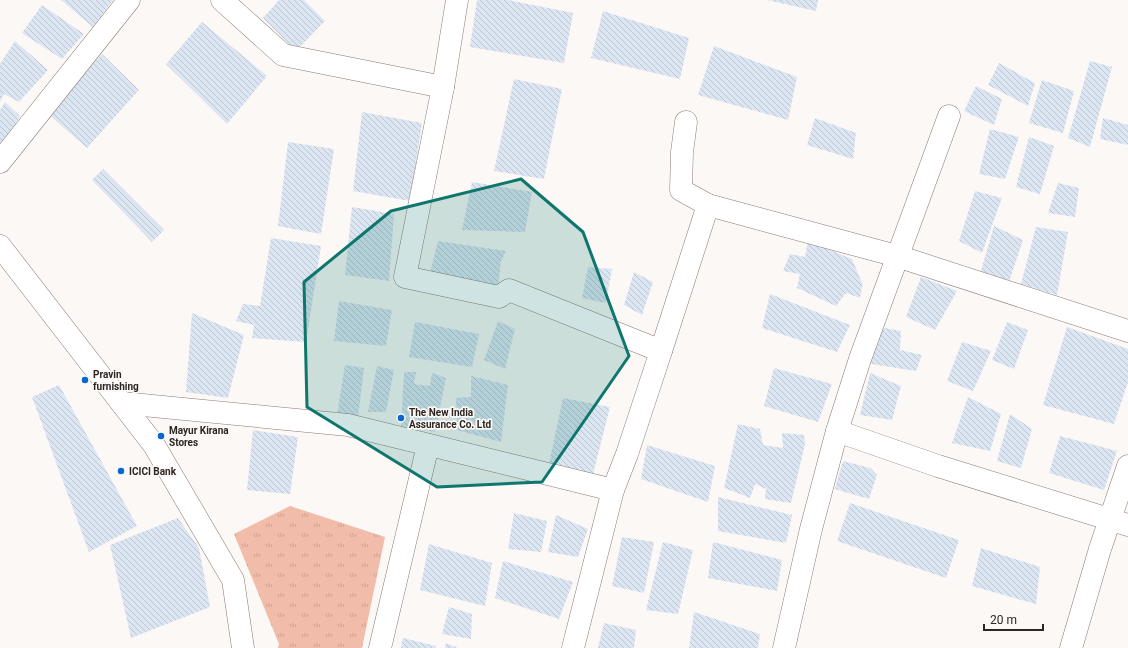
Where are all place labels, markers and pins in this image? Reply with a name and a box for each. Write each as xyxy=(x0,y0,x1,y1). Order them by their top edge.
place label: Pravin furnishing xyxy=(93,369,139,392)
marker: Pravin furnishing xyxy=(80,375,90,385)
place label: The New India Assurance Co. Ltd xyxy=(409,407,492,430)
marker: The New India Assurance Co. Ltd xyxy=(396,413,406,423)
place label: Mayur Kirana Stores xyxy=(169,425,229,448)
marker: Mayur Kirana Stores xyxy=(156,431,166,441)
marker: ICICI Bank xyxy=(116,466,126,476)
place label: ICICI Bank xyxy=(129,466,177,477)

